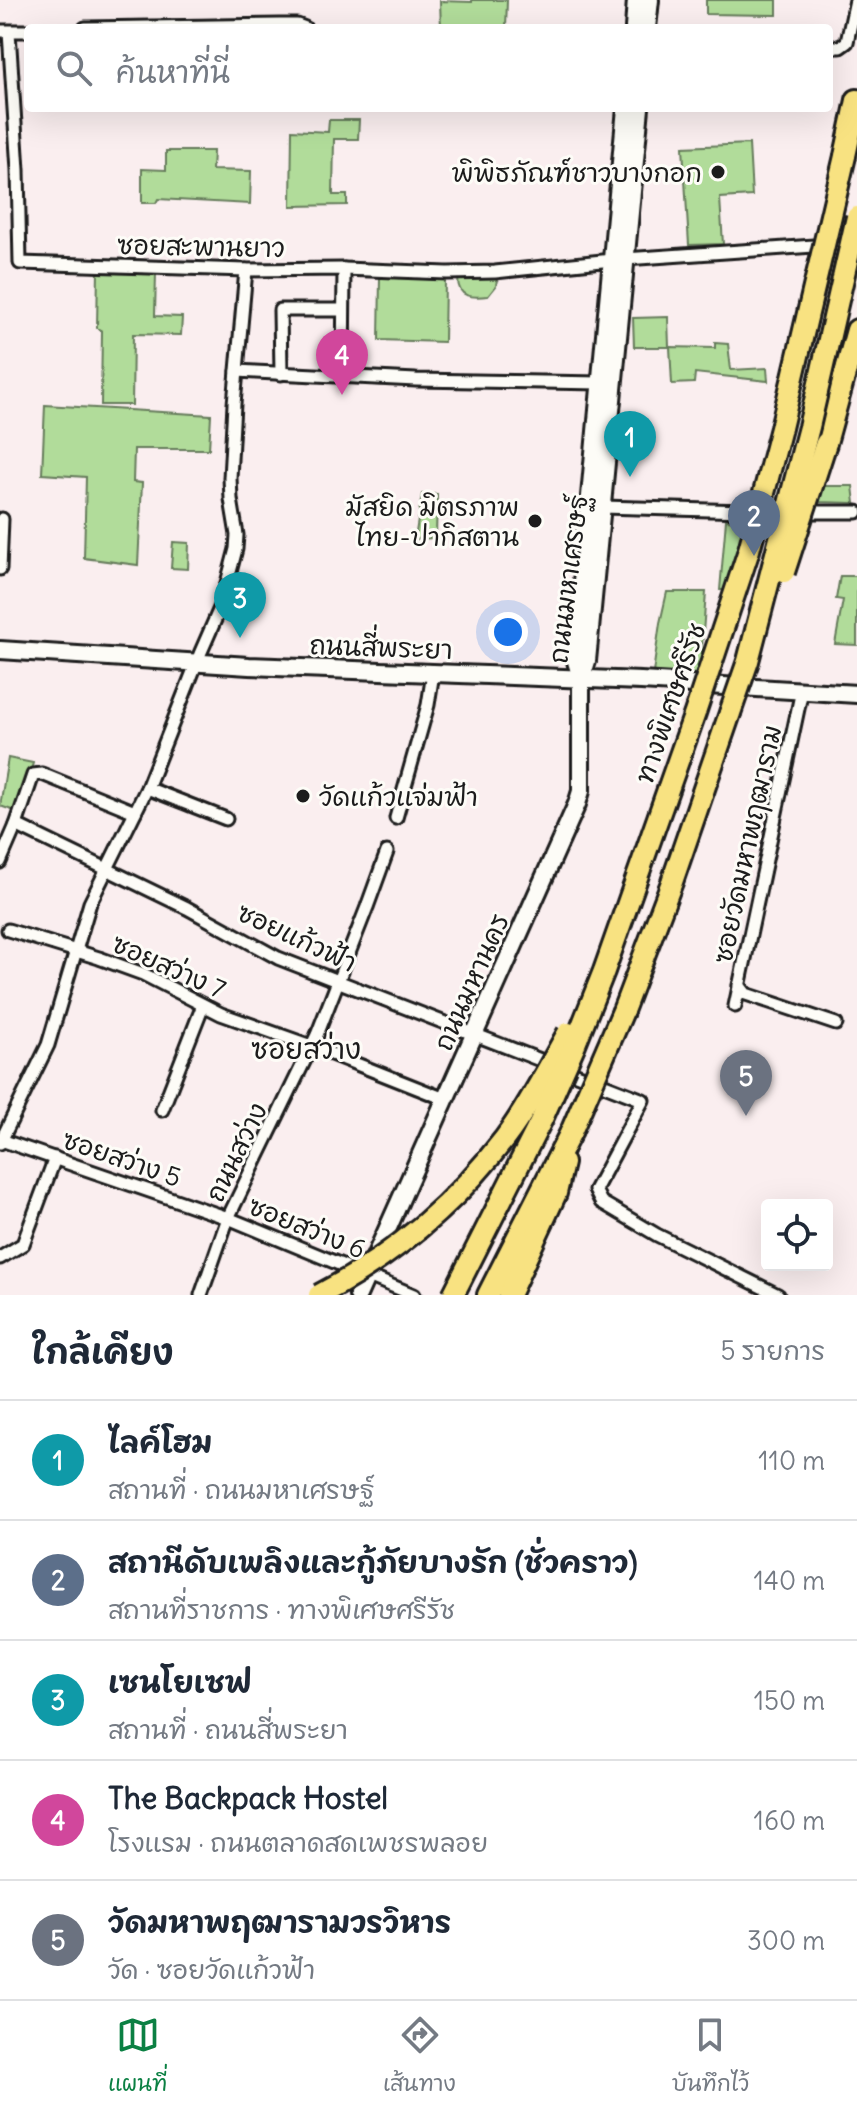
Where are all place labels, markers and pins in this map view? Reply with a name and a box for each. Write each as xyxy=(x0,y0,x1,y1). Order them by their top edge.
place label: พิพิธภัณฑ์ชาวบางกอก xyxy=(451,156,702,189)
marker: พิพิธภัณฑ์ชาวบางกอก xyxy=(709,163,727,181)
pin: 4 xyxy=(316,329,368,395)
pin: 1 xyxy=(604,411,656,477)
place label: มัสยิด มิตรภาพ ไทย-ปากิสตาน xyxy=(345,490,519,553)
pin: 2 xyxy=(728,490,780,556)
marker: มัสยิด มิตรภาพ ไทย-ปากิสตาน xyxy=(526,512,544,530)
pin: 3 xyxy=(214,572,266,638)
place label: วัดแก้วแจ่มฟ้า xyxy=(319,780,478,813)
marker: วัดแก้วแจ่มฟ้า xyxy=(294,787,312,805)
pin: 5 xyxy=(720,1050,772,1116)

